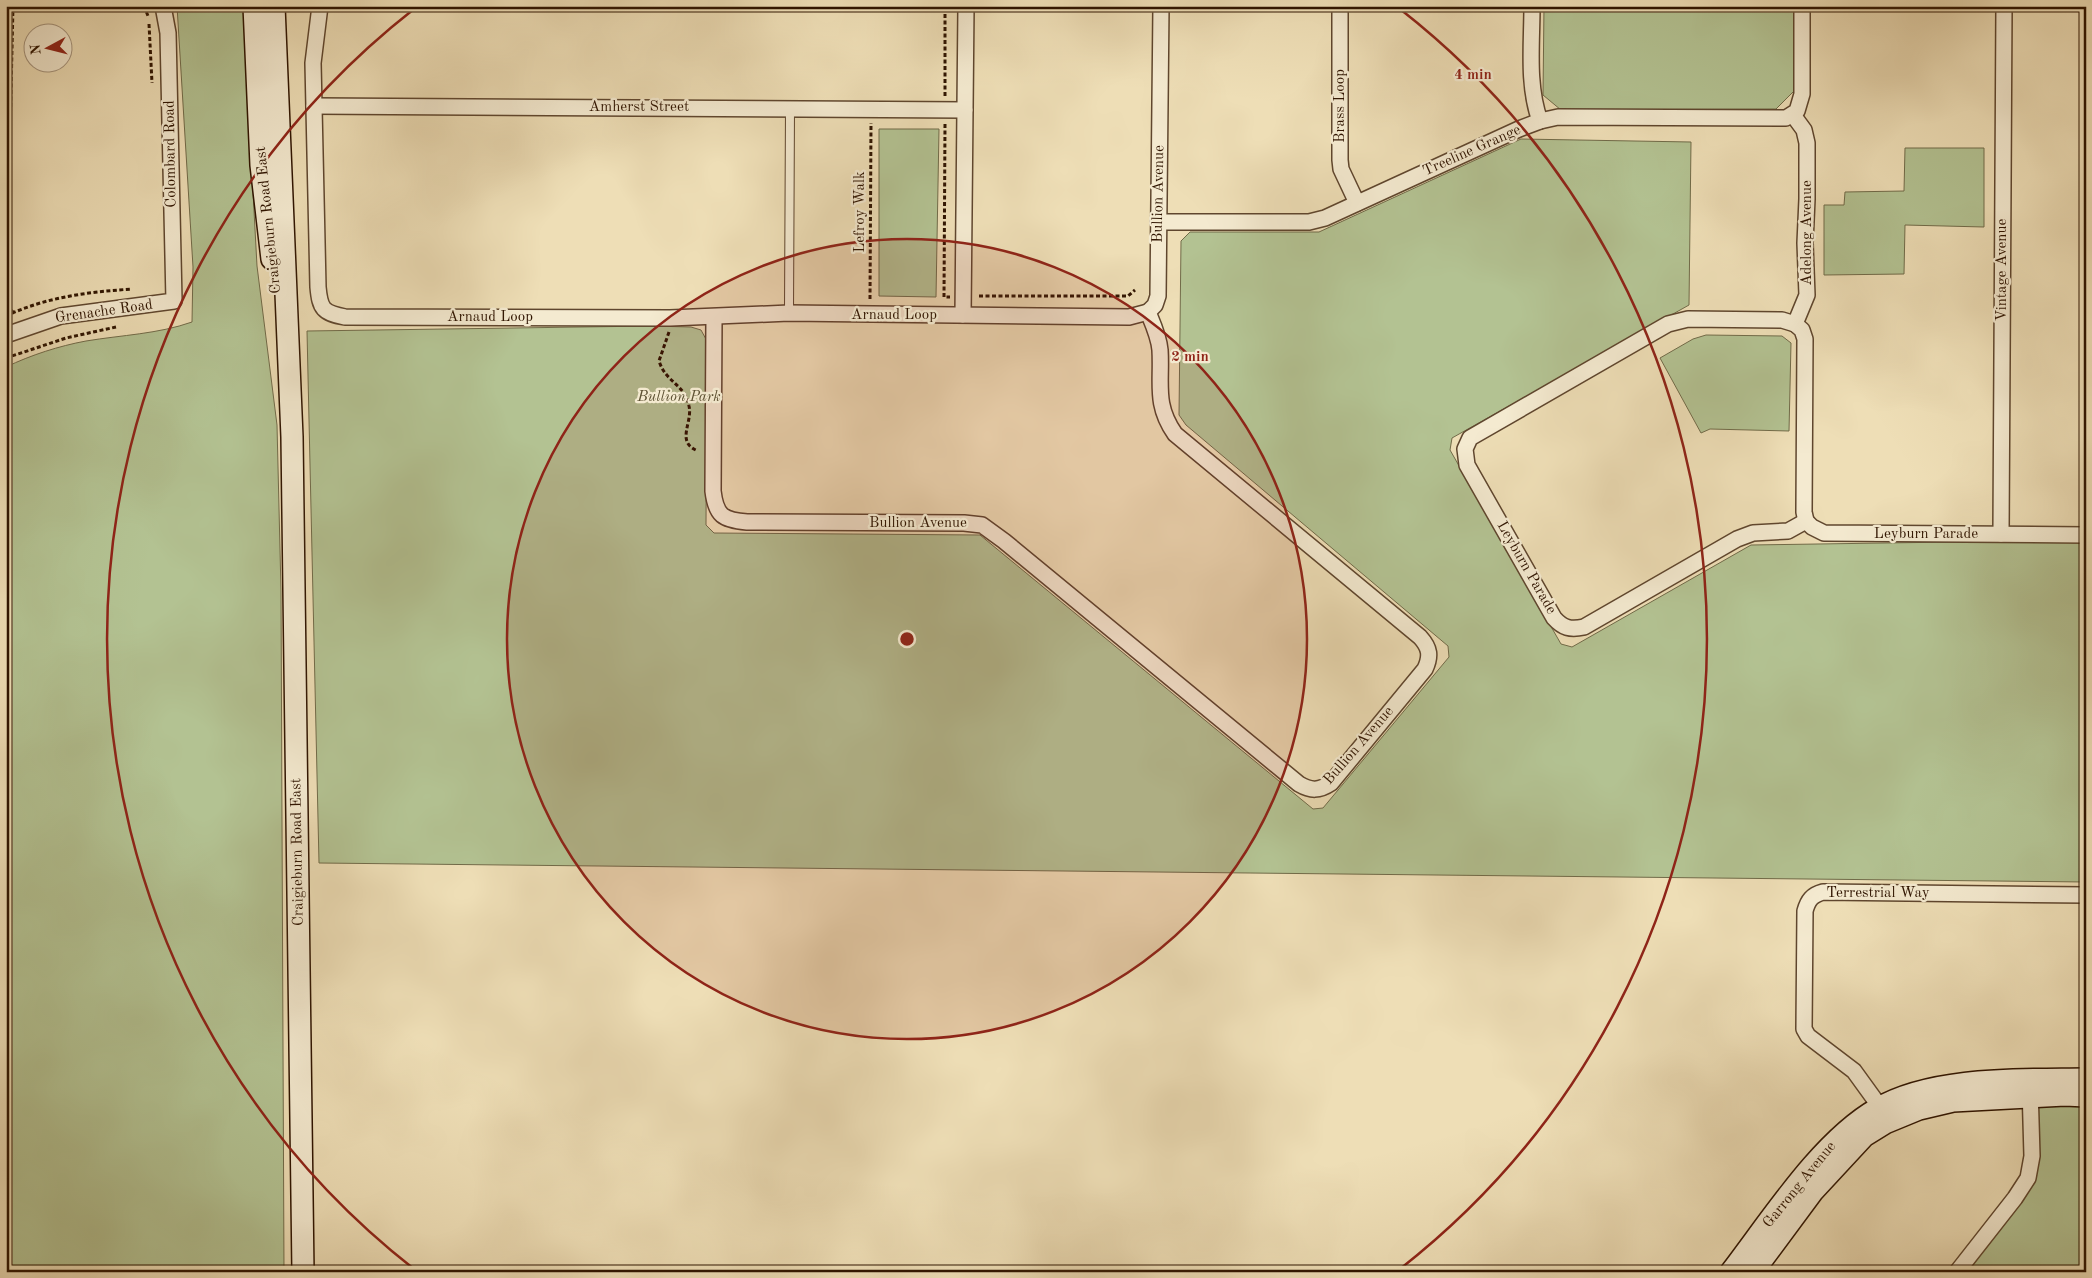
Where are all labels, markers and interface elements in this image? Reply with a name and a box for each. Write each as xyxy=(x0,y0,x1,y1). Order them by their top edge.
north arrow xyxy=(22,22,72,72)
text: N xyxy=(28,43,44,56)
text: 4 min xyxy=(1454,68,1492,83)
street label: Brass Loop xyxy=(1333,69,1348,143)
street label: Colombard Road xyxy=(163,100,179,208)
street label: Amherst Street xyxy=(589,100,689,115)
street label: Treeline Grange xyxy=(1421,123,1523,179)
street label: Bullion Avenue xyxy=(1151,145,1167,243)
street label: Craigieburn Road East xyxy=(254,146,284,294)
street label: Lefroy Walk xyxy=(853,171,868,253)
street label: Adelong Avenue xyxy=(1800,180,1815,286)
street label: Vintage Avenue xyxy=(1995,219,2010,321)
street label: Grenache Road xyxy=(54,298,154,326)
street label: Arnaud Loop xyxy=(851,308,937,323)
street label: Arnaud Loop xyxy=(447,310,533,325)
text: 2 min xyxy=(1171,350,1209,365)
park label: Bullion Park xyxy=(636,390,721,405)
street label: Bullion Avenue xyxy=(869,516,967,531)
street label: Leyburn Parade xyxy=(1493,519,1559,617)
street label: Leyburn Parade xyxy=(1874,527,1978,542)
centre of rings xyxy=(898,630,916,648)
street label: Bullion Avenue xyxy=(1321,704,1397,788)
street label: Craigieburn Road East xyxy=(289,778,307,926)
street label: Terrestrial Way xyxy=(1826,886,1930,901)
street label: Garrong Avenue xyxy=(1761,1139,1839,1231)

